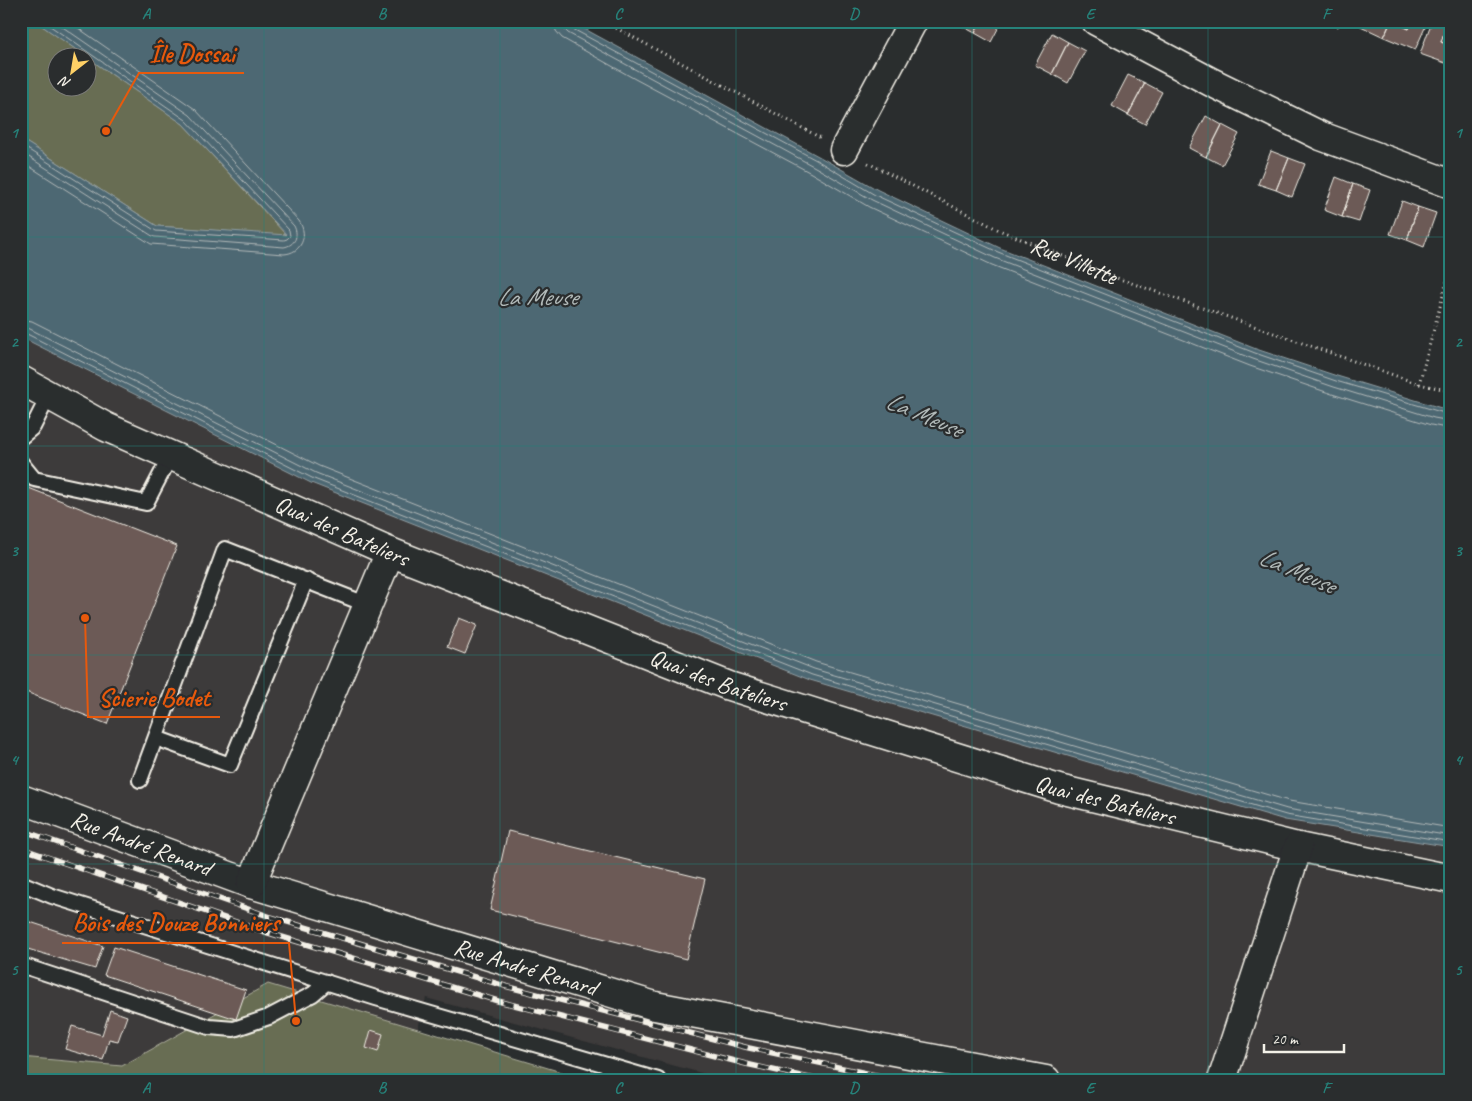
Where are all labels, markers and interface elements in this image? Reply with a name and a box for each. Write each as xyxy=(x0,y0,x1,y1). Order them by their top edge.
text: A xyxy=(142,4,152,24)
text: B xyxy=(378,4,388,24)
text: C xyxy=(614,4,624,24)
text: D xyxy=(849,4,860,24)
text: E xyxy=(1086,4,1097,24)
text: F xyxy=(1322,4,1333,24)
callout: Île Dossai xyxy=(139,33,244,73)
text: Île Dossai xyxy=(149,38,238,70)
north arrow xyxy=(48,48,98,98)
text: N xyxy=(55,72,74,92)
text: 1 xyxy=(10,123,19,143)
text: 1 xyxy=(1454,123,1463,143)
street label: Rue Villette xyxy=(1026,230,1124,292)
water label: La Meuse xyxy=(497,281,581,313)
text: 2 xyxy=(10,332,19,352)
text: 2 xyxy=(1454,332,1463,352)
water label: La Meuse xyxy=(881,385,970,447)
street label: Quai des Bateliers xyxy=(270,488,415,574)
text: 3 xyxy=(10,541,19,561)
water label: La Meuse xyxy=(1254,541,1343,603)
text: 3 xyxy=(1454,541,1463,561)
street label: Quai des Bateliers xyxy=(646,641,792,719)
callout: Scierie Bodet xyxy=(88,677,220,717)
text: Scierie Bodet xyxy=(98,682,212,714)
text: 4 xyxy=(10,750,19,770)
text: 4 xyxy=(1454,750,1463,770)
street label: Quai des Bateliers xyxy=(1031,767,1180,832)
street label: Rue André Renard xyxy=(66,804,219,884)
callout: Bois des Douze Bonniers xyxy=(62,903,289,943)
text: Bois des Douze Bonniers xyxy=(73,907,282,939)
street label: Rue André Renard xyxy=(450,931,604,1004)
text: 5 xyxy=(11,960,20,980)
text: 5 xyxy=(1455,960,1464,980)
scale bar xyxy=(1264,1021,1344,1053)
text: 20 m xyxy=(1272,1030,1299,1049)
text: A xyxy=(142,1078,152,1098)
text: B xyxy=(378,1078,388,1098)
text: C xyxy=(614,1078,624,1098)
text: D xyxy=(849,1078,860,1098)
text: E xyxy=(1086,1078,1097,1098)
text: F xyxy=(1322,1078,1333,1098)

